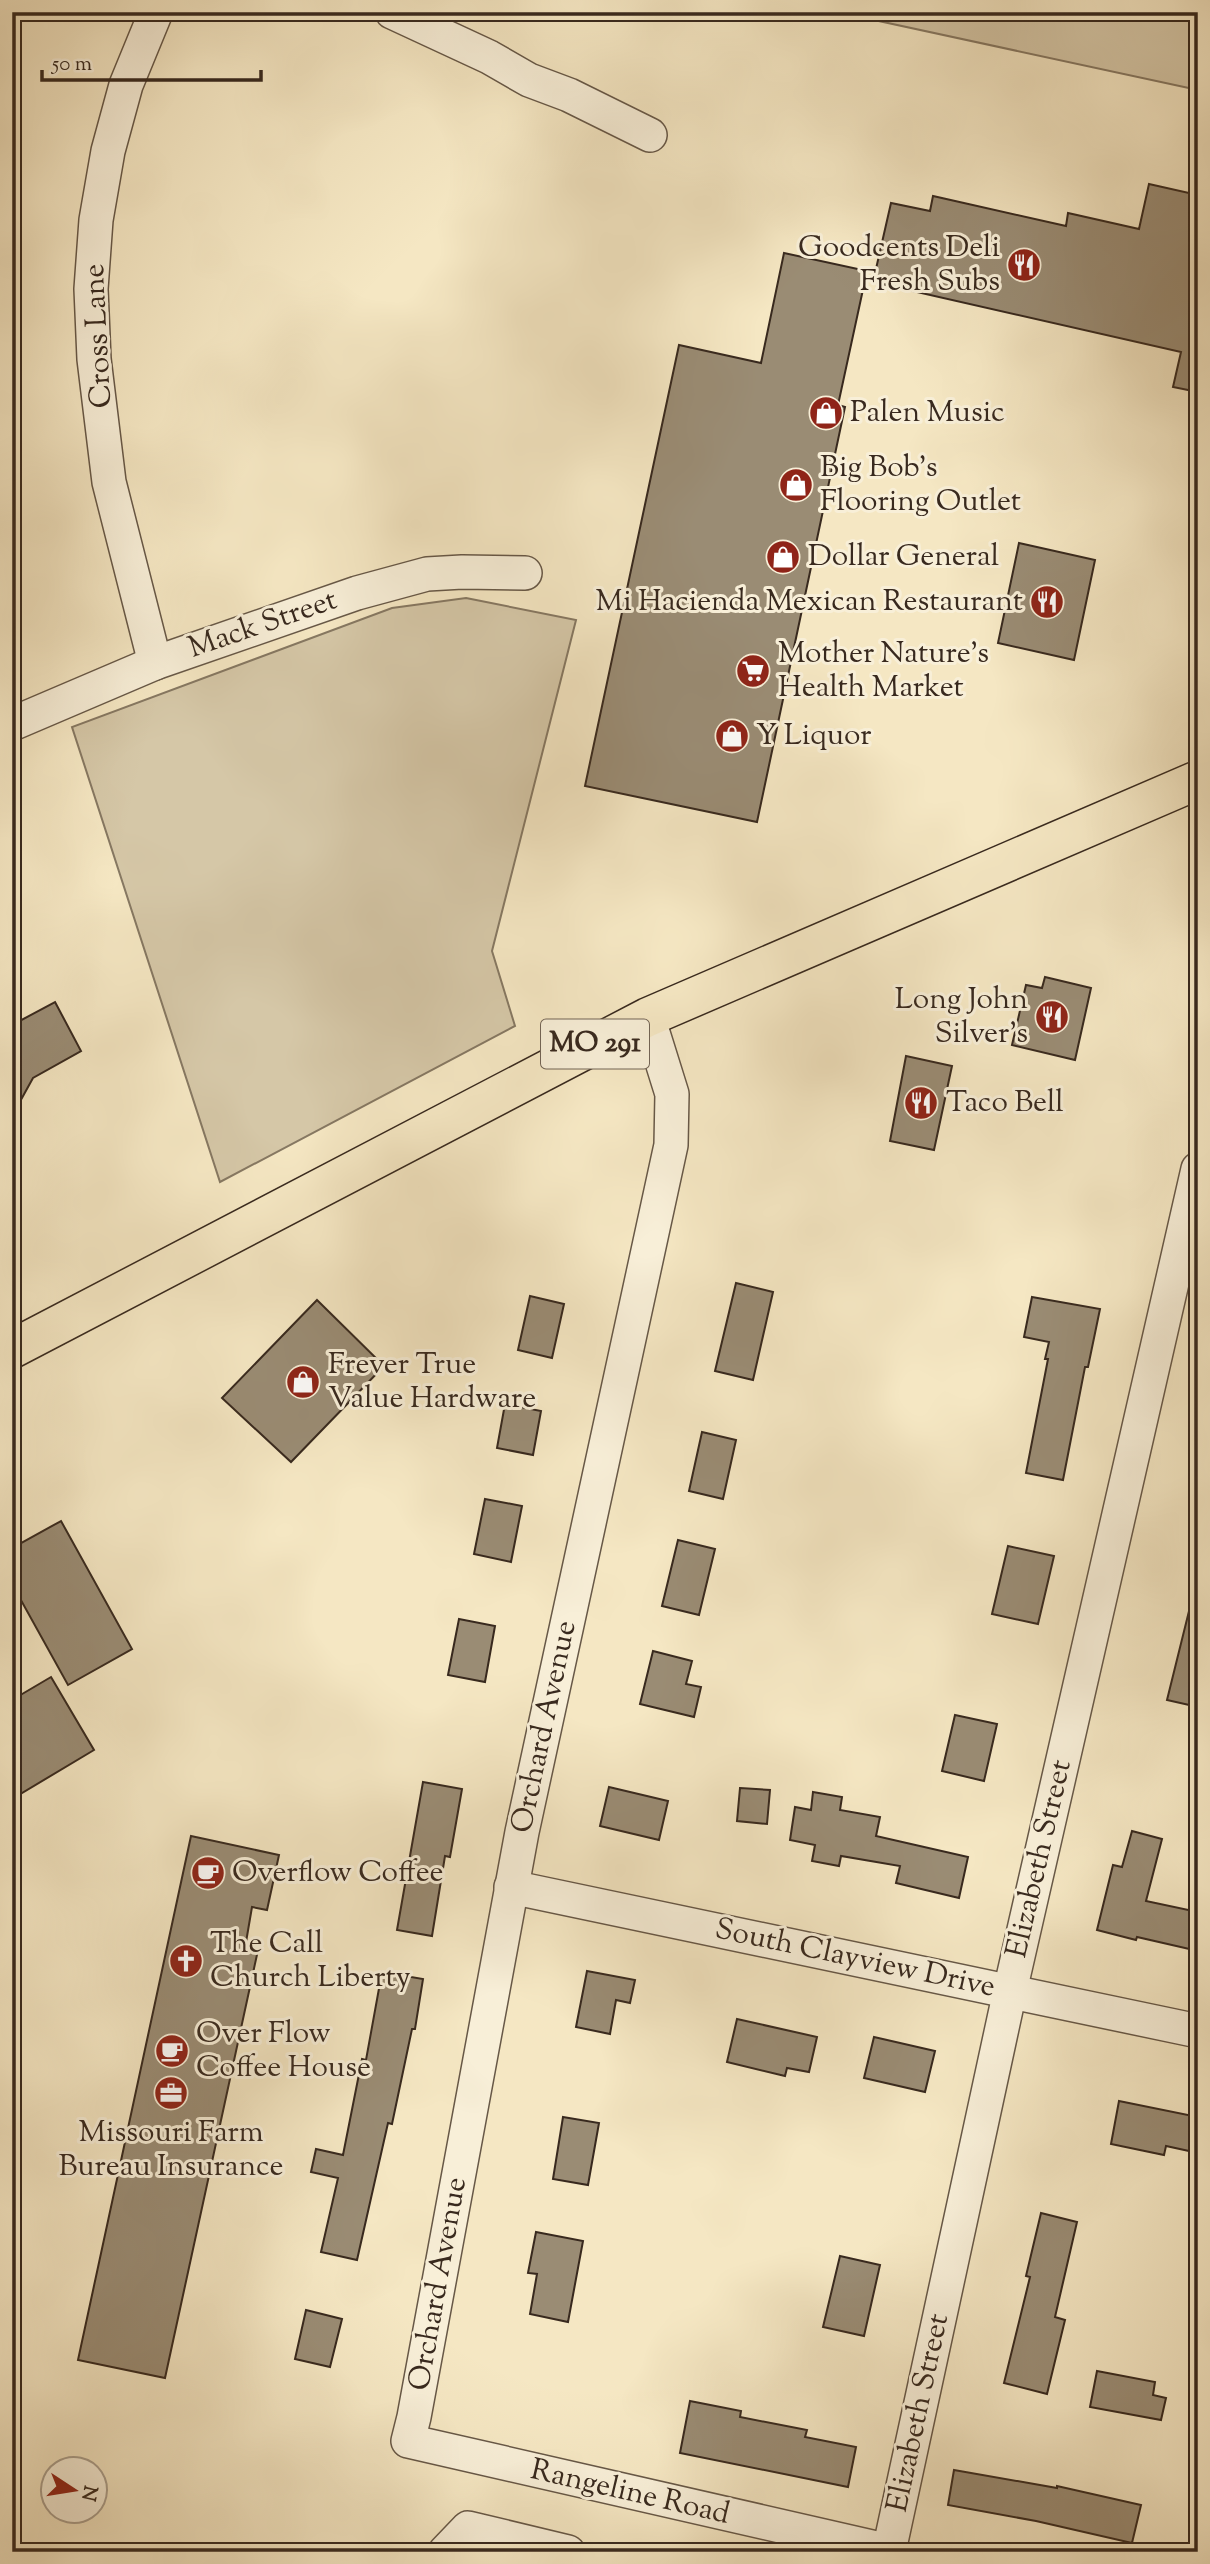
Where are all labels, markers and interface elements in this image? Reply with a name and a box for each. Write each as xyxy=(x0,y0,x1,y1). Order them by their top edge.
scale bar xyxy=(42,38,261,82)
text: 50 m xyxy=(51,50,92,80)
place label: Goodcents Deli Fresh Subs xyxy=(798,227,1000,304)
restaurant icon: Goodcents Deli Fresh Subs xyxy=(1005,246,1043,284)
street label: Cross Lane xyxy=(74,263,124,409)
place label: Palen Music xyxy=(850,392,1005,435)
shop icon: Palen Music xyxy=(807,394,845,432)
place label: Big Bob's Flooring Outlet xyxy=(820,447,1021,524)
shop icon: Big Bob's Flooring Outlet xyxy=(777,466,815,504)
place label: Dollar General xyxy=(808,536,999,579)
shop icon: Dollar General xyxy=(764,538,802,576)
street label: Mack Street xyxy=(183,580,343,670)
place label: Mi Hacienda Mexican Restaurant xyxy=(596,581,1023,624)
restaurant icon: Mi Hacienda Mexican Restaurant xyxy=(1028,583,1066,621)
place label: Mother Nature's Health Market xyxy=(778,633,989,710)
supermarket icon: Mother Nature's Health Market xyxy=(734,652,772,690)
place label: Y Liquor xyxy=(756,715,872,758)
shop icon: Y Liquor xyxy=(713,717,751,755)
place label: Long John Silver's xyxy=(895,979,1028,1056)
restaurant icon: Long John Silver's xyxy=(1033,998,1071,1036)
road number: MO 291 xyxy=(541,1020,649,1068)
place label: Taco Bell xyxy=(946,1082,1064,1125)
restaurant icon: Taco Bell xyxy=(902,1084,940,1122)
place label: Frever True Value Hardware xyxy=(328,1344,536,1421)
shop icon: Frever True Value Hardware xyxy=(284,1363,322,1401)
street label: Orchard Avenue xyxy=(502,1617,588,1837)
street label: Elizabeth Street xyxy=(996,1756,1084,1962)
place label: Overflow Coffee xyxy=(232,1852,444,1895)
cafe icon: Overflow Coffee xyxy=(189,1854,227,1892)
street label: South Clayview Drive xyxy=(711,1908,999,2010)
place label: The Call Church Liberty xyxy=(210,1923,411,2000)
church icon: The Call Church Liberty xyxy=(167,1942,205,1980)
place label: Over Flow Coffee House xyxy=(196,2013,371,2090)
cafe icon: Over Flow Coffee House xyxy=(153,2032,191,2070)
office icon: Missouri Farm Bureau Insurance xyxy=(152,2074,190,2112)
place label: Missouri Farm Bureau Insurance xyxy=(58,2112,284,2189)
street label: Orchard Avenue xyxy=(399,2174,479,2394)
street label: Elizabeth Street xyxy=(877,2310,961,2516)
street label: Rangeline Road xyxy=(526,2449,734,2537)
north arrow xyxy=(38,2456,108,2526)
text: N xyxy=(73,2483,103,2503)

